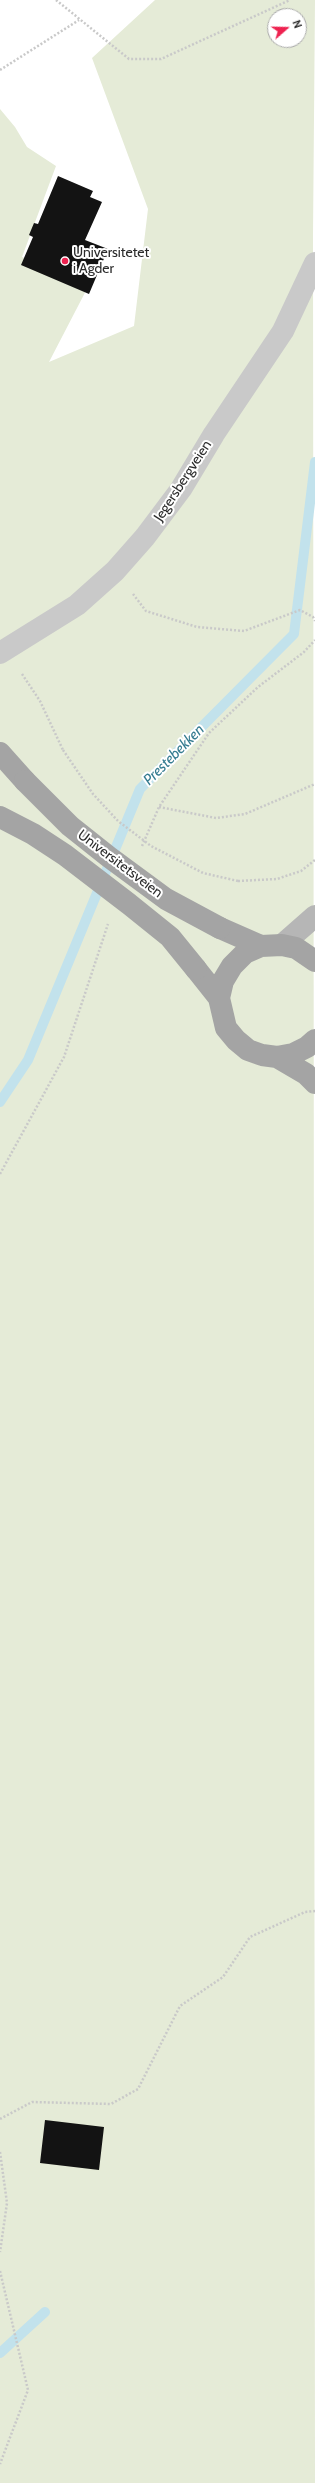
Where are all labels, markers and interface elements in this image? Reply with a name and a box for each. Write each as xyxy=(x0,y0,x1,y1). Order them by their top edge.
north arrow xyxy=(267,8,307,48)
text: N xyxy=(289,18,305,30)
place label: Universitetet i Agder xyxy=(73,245,149,278)
marker: Universitetet i Agder xyxy=(60,256,70,266)
street label: Jegersbergveien xyxy=(151,437,215,525)
water label: Prestebekken xyxy=(140,721,208,789)
street label: Universitetsveien xyxy=(74,827,166,901)

